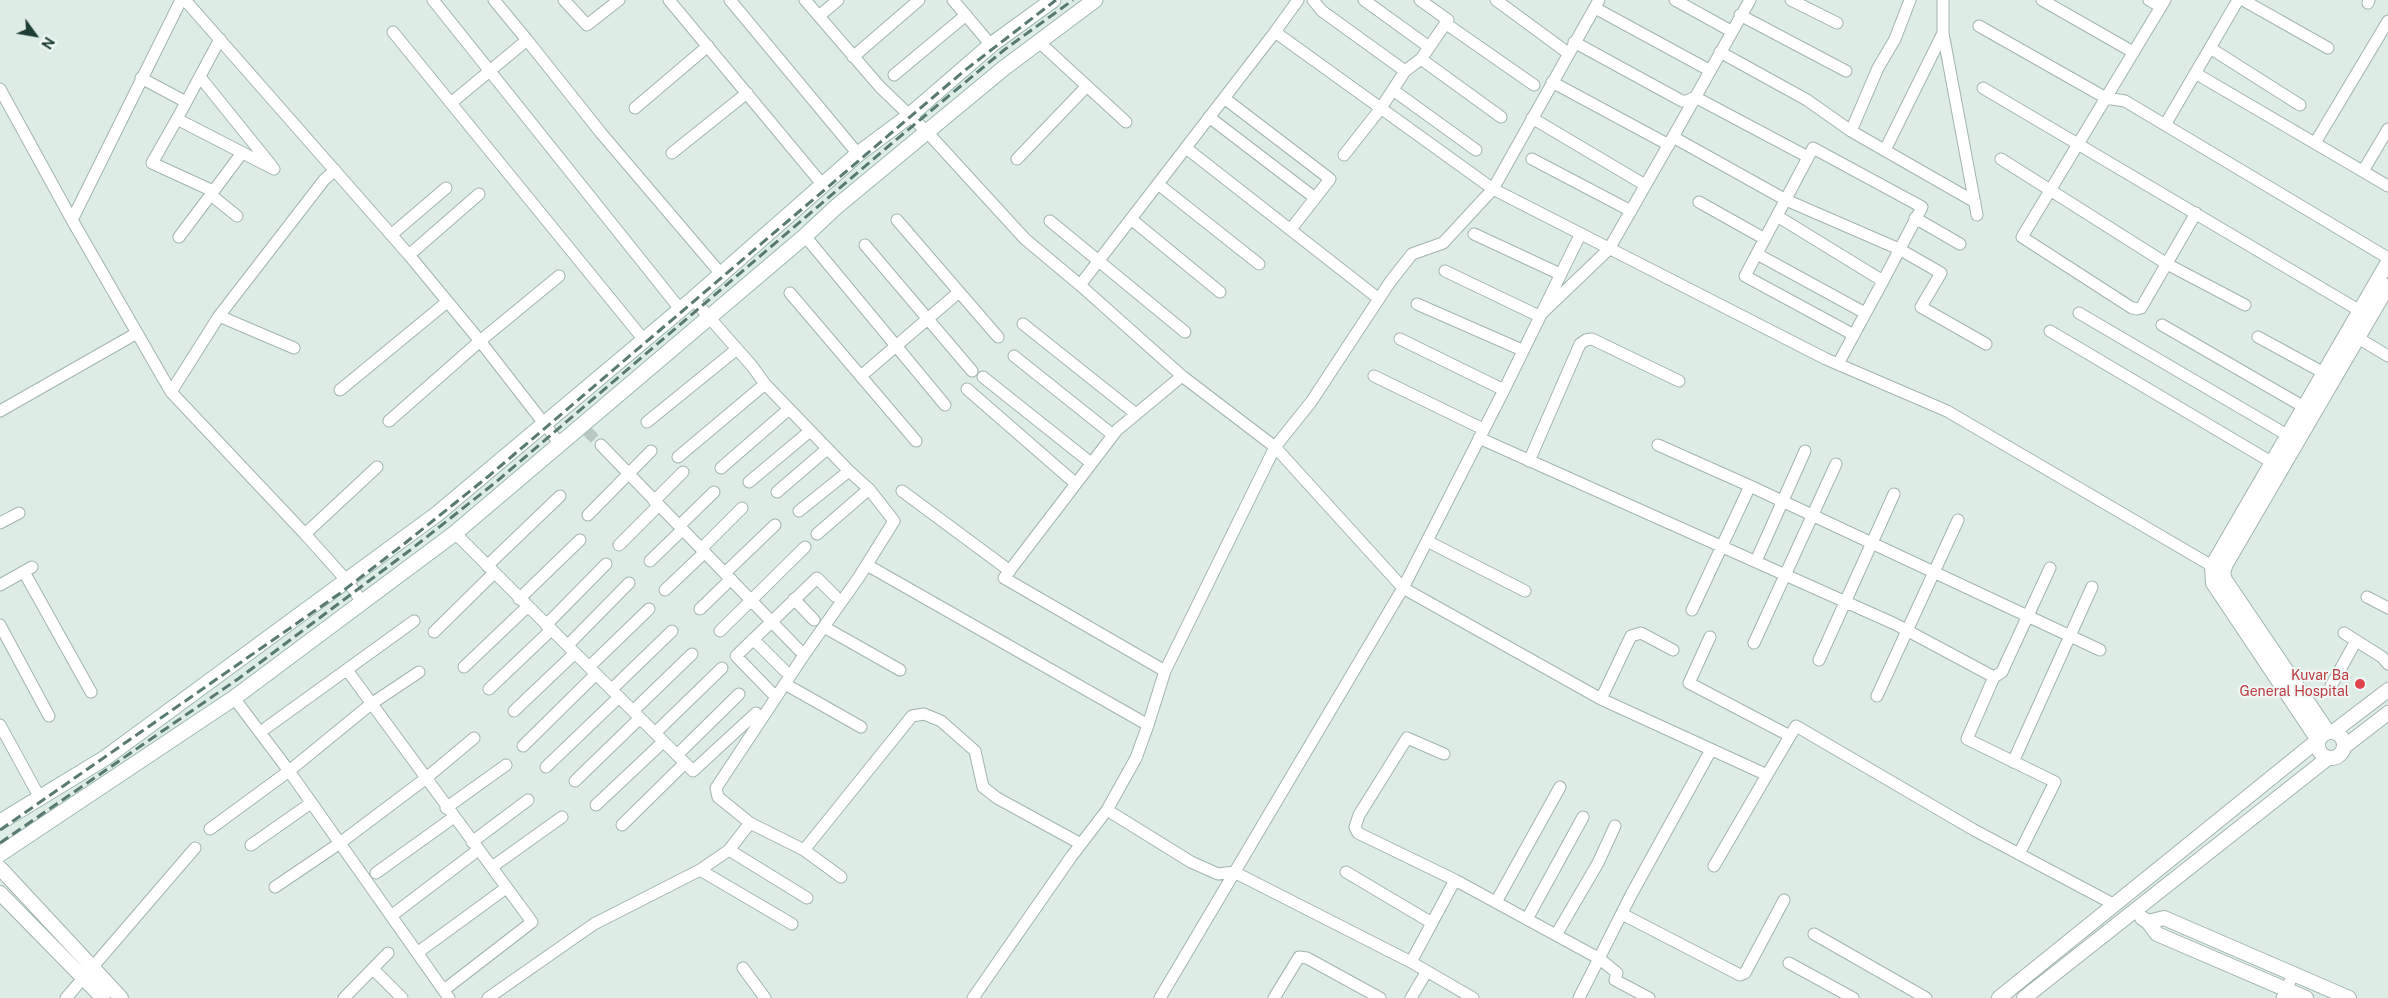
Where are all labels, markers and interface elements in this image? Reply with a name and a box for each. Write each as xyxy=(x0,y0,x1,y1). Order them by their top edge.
north arrow xyxy=(10,10,60,60)
text: N xyxy=(38,34,57,52)
place label: Kuvar Ba General Hospital xyxy=(2239,668,2349,700)
marker: Kuvar Ba General Hospital xyxy=(2353,677,2367,691)

